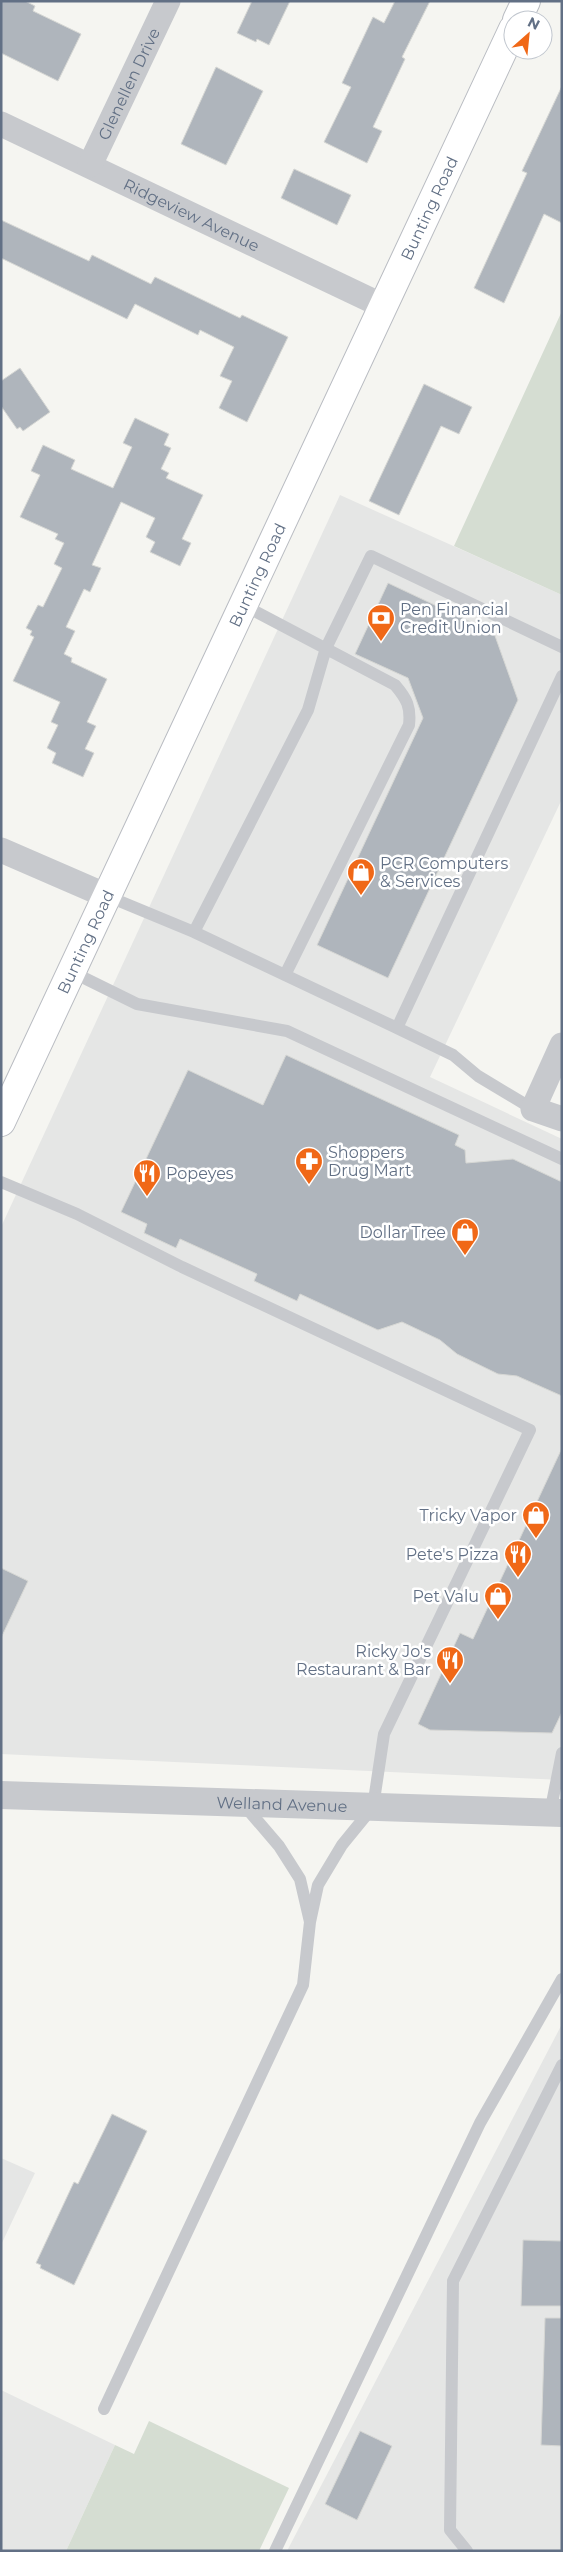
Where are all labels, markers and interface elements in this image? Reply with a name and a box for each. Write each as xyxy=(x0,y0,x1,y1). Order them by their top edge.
north arrow xyxy=(503,10,553,60)
text: N xyxy=(525,13,543,34)
street label: Glenellen Drive xyxy=(94,25,164,143)
street label: Bunting Road xyxy=(397,154,462,263)
street label: Ridgeview Avenue xyxy=(120,175,262,256)
street label: Bunting Road xyxy=(225,520,290,630)
place label: Pen Financial Credit Union xyxy=(400,600,508,637)
bank icon: Pen Financial Credit Union xyxy=(366,603,396,642)
place label: PCR Computers & Services xyxy=(380,854,508,891)
shop icon: PCR Computers & Services xyxy=(346,857,376,896)
street label: Bunting Road xyxy=(53,887,118,997)
place label: Shoppers Drug Mart xyxy=(328,1143,412,1180)
pharmacy icon: Shoppers Drug Mart xyxy=(294,1146,324,1185)
restaurant icon: Popeyes xyxy=(132,1158,162,1197)
place label: Popeyes xyxy=(166,1164,234,1183)
shop icon: Dollar Tree xyxy=(450,1217,480,1256)
place label: Dollar Tree xyxy=(360,1223,446,1242)
shop icon: Tricky Vapor xyxy=(521,1500,551,1539)
place label: Tricky Vapor xyxy=(420,1506,517,1525)
restaurant icon: Pete's Pizza xyxy=(503,1539,533,1578)
place label: Pete's Pizza xyxy=(406,1545,499,1564)
shop icon: Pet Valu xyxy=(483,1581,513,1620)
place label: Pet Valu xyxy=(413,1587,479,1606)
place label: Ricky Jo's Restaurant & Bar xyxy=(296,1642,431,1679)
restaurant icon: Ricky Jo's Restaurant & Bar xyxy=(435,1645,465,1684)
street label: Welland Avenue xyxy=(216,1793,348,1816)

